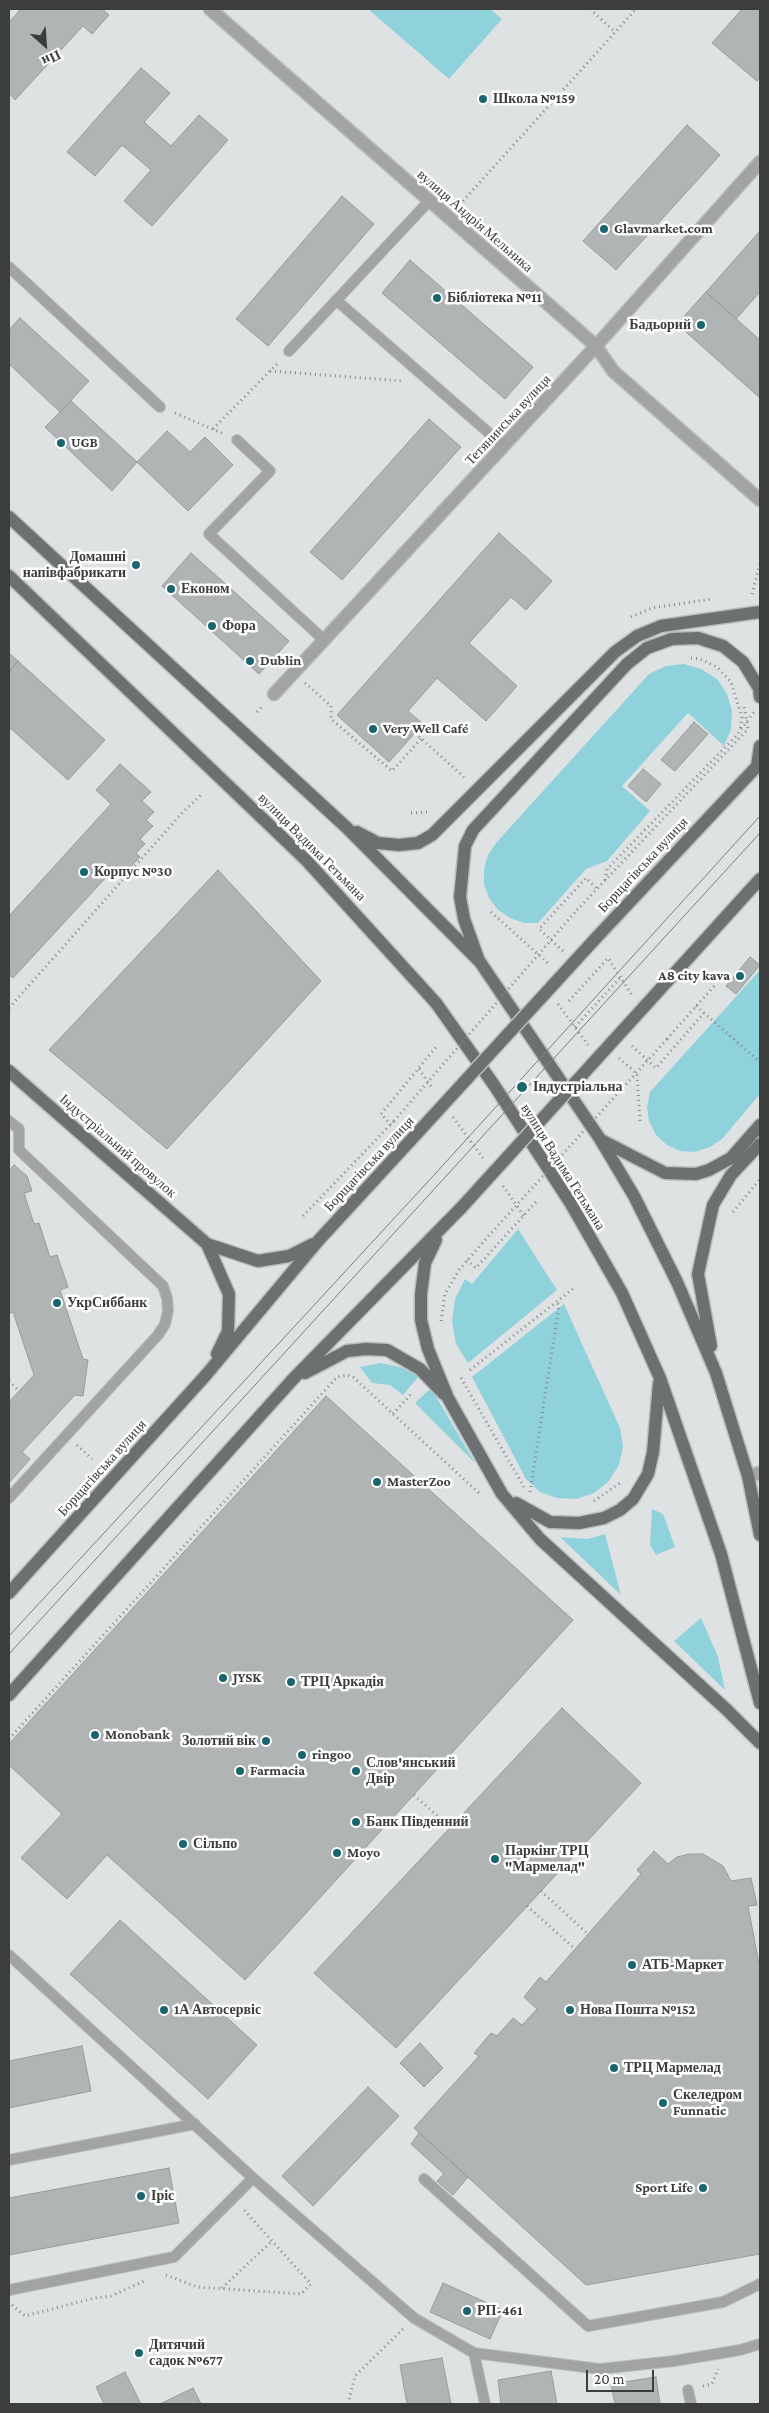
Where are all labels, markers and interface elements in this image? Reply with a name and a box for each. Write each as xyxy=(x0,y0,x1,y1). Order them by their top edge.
north arrow xyxy=(20,20,70,70)
text: Пн xyxy=(40,47,64,70)
place label: Школа №159 xyxy=(493,91,575,107)
marker: Школа №159 xyxy=(477,93,489,105)
street label: вулиця Андрія Мельника xyxy=(414,166,536,276)
place label: Glavmarket.com xyxy=(614,221,713,237)
marker: Glavmarket.com xyxy=(598,223,610,235)
place label: Бібліотека №11 xyxy=(447,290,542,306)
marker: Бібліотека №11 xyxy=(431,292,443,304)
place label: Бадьорий xyxy=(629,317,691,333)
marker: Бадьорий xyxy=(695,319,707,331)
street label: Тетянинська вулиця xyxy=(462,371,554,469)
place label: UGB xyxy=(71,435,98,451)
marker: UGB xyxy=(55,437,67,449)
place label: Домашні напівфабрикати xyxy=(23,549,126,582)
marker: Домашні напівфабрикати xyxy=(130,559,142,571)
place label: Економ xyxy=(181,581,230,597)
marker: Економ xyxy=(165,583,177,595)
place label: Фора xyxy=(222,618,256,634)
marker: Фора xyxy=(206,620,218,632)
place label: Dublin xyxy=(260,653,301,669)
marker: Dublin xyxy=(244,655,256,667)
place label: Very Well Café xyxy=(383,721,469,737)
marker: Very Well Café xyxy=(367,723,379,735)
street label: вулиця Вадима Гетьмана xyxy=(255,790,369,904)
street label: Борщагівська вулиця xyxy=(595,814,691,916)
place label: Корпус №30 xyxy=(94,864,172,880)
marker: Корпус №30 xyxy=(78,866,90,878)
place label: A8 city kava xyxy=(658,968,730,984)
marker: A8 city kava xyxy=(734,970,746,982)
place label: Індустріальна xyxy=(533,1079,623,1095)
marker: Індустріальна xyxy=(515,1080,529,1094)
street label: Індустріальний провулок xyxy=(56,1091,180,1201)
street label: вулиця Вадима Гетьмана xyxy=(517,1101,609,1233)
street label: Борщагівська вулиця xyxy=(321,1113,417,1215)
place label: УкрСиббанк xyxy=(67,1295,147,1311)
marker: УкрСиббанк xyxy=(51,1297,63,1309)
street label: Борщагівська вулиця xyxy=(54,1416,150,1520)
place label: MasterZoo xyxy=(387,1474,451,1490)
marker: MasterZoo xyxy=(371,1476,383,1488)
place label: JYSK xyxy=(233,1670,261,1686)
marker: JYSK xyxy=(217,1672,229,1684)
place label: ТРЦ Аркадія xyxy=(301,1674,384,1690)
marker: ТРЦ Аркадія xyxy=(285,1676,297,1688)
place label: Monobank xyxy=(105,1727,170,1743)
marker: Monobank xyxy=(89,1729,101,1741)
place label: Золотий вік xyxy=(182,1733,256,1749)
marker: Золотий вік xyxy=(260,1735,272,1747)
place label: ringoo xyxy=(312,1747,351,1763)
marker: ringoo xyxy=(296,1749,308,1761)
place label: Слов'янський Двір xyxy=(366,1755,456,1788)
place label: Farmacia xyxy=(250,1763,305,1779)
marker: Farmacia xyxy=(234,1765,246,1777)
marker: Слов'янський Двір xyxy=(350,1765,362,1777)
place label: Банк Південний xyxy=(366,1814,469,1830)
marker: Банк Південний xyxy=(350,1816,362,1828)
place label: Сільпо xyxy=(193,1836,237,1852)
marker: Сільпо xyxy=(177,1838,189,1850)
place label: Паркінг ТРЦ "Мармелад" xyxy=(505,1843,589,1875)
place label: Moyo xyxy=(347,1845,380,1861)
marker: Moyo xyxy=(331,1847,343,1859)
marker: Паркінг ТРЦ "Мармелад" xyxy=(489,1853,501,1865)
place label: АТБ-Маркет xyxy=(642,1957,724,1973)
marker: АТБ-Маркет xyxy=(626,1959,638,1971)
place label: 1А Автосервіс xyxy=(174,2002,261,2018)
place label: Нова Пошта №152 xyxy=(580,2002,695,2018)
marker: 1А Автосервіс xyxy=(158,2004,170,2016)
marker: Нова Пошта №152 xyxy=(564,2004,576,2016)
place label: ТРЦ Мармелад xyxy=(624,2060,721,2076)
marker: ТРЦ Мармелад xyxy=(608,2062,620,2074)
place label: Скеледром Funnatic xyxy=(673,2087,742,2120)
marker: Скеледром Funnatic xyxy=(657,2097,669,2109)
place label: Sport Life xyxy=(635,2180,693,2196)
marker: Sport Life xyxy=(697,2182,709,2194)
place label: Іріс xyxy=(151,2188,174,2204)
marker: Іріс xyxy=(135,2190,147,2202)
place label: РП-461 xyxy=(477,2303,522,2319)
marker: РП-461 xyxy=(461,2305,473,2317)
place label: Дитячий садок №677 xyxy=(149,2337,223,2370)
marker: Дитячий садок №677 xyxy=(133,2347,145,2359)
scale bar xyxy=(589,2360,656,2392)
text: 20 m xyxy=(594,2371,625,2387)

